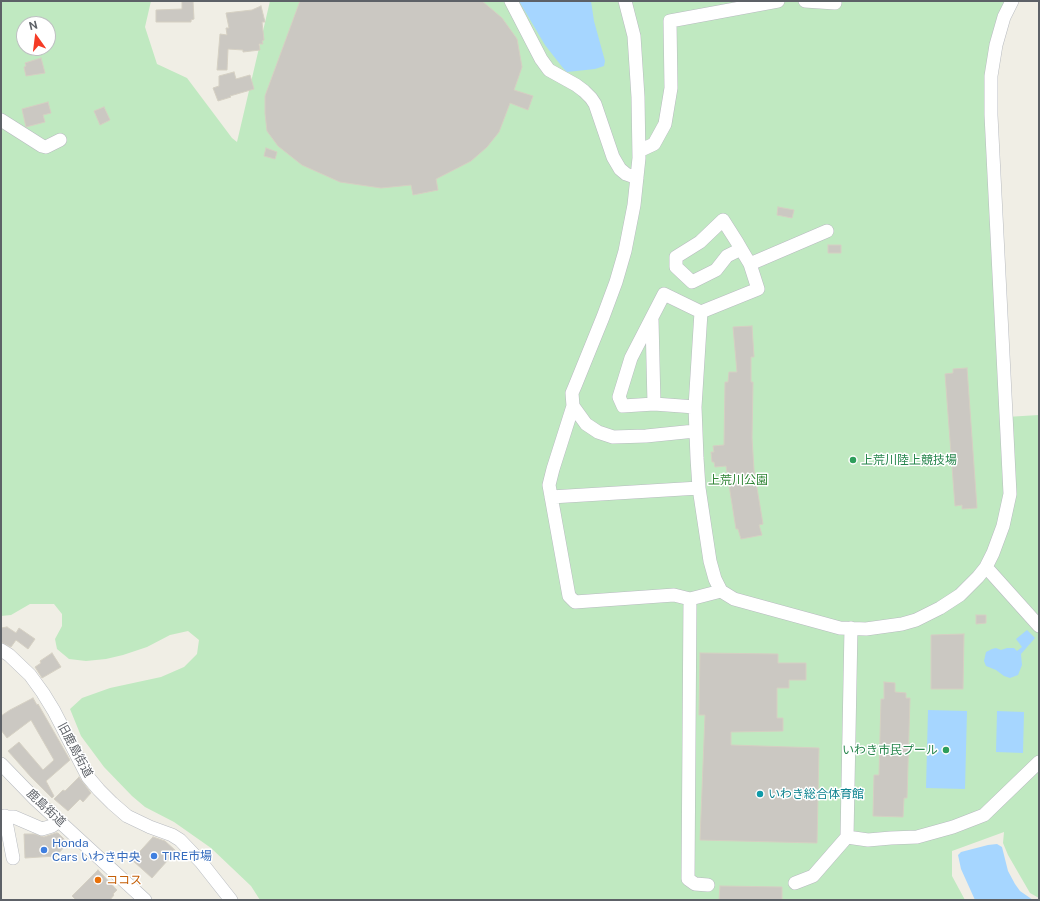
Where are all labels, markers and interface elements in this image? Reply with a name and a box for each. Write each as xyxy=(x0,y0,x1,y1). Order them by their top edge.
north arrow xyxy=(16,16,56,56)
text: N xyxy=(28,18,39,32)
place label: 上荒川陸上競技場 xyxy=(861,453,957,467)
marker: 上荒川陸上競技場 xyxy=(848,455,858,465)
park label: 上荒川公園 xyxy=(708,473,768,487)
street label: 旧鹿島街道 xyxy=(55,720,95,780)
place label: いわき市民プール xyxy=(842,743,938,757)
marker: いわき市民プール xyxy=(941,745,951,755)
street label: 鹿島街道 xyxy=(24,786,68,830)
place label: いわき総合体育館 xyxy=(768,787,864,801)
marker: いわき総合体育館 xyxy=(755,789,765,799)
place label: Honda Cars いわき中央 xyxy=(52,836,140,864)
marker: Honda Cars いわき中央 xyxy=(39,845,49,855)
place label: TIRE市場 xyxy=(162,849,212,863)
marker: TIRE市場 xyxy=(149,851,159,861)
place label: ココス xyxy=(106,873,142,887)
marker: ココス xyxy=(93,875,103,885)

